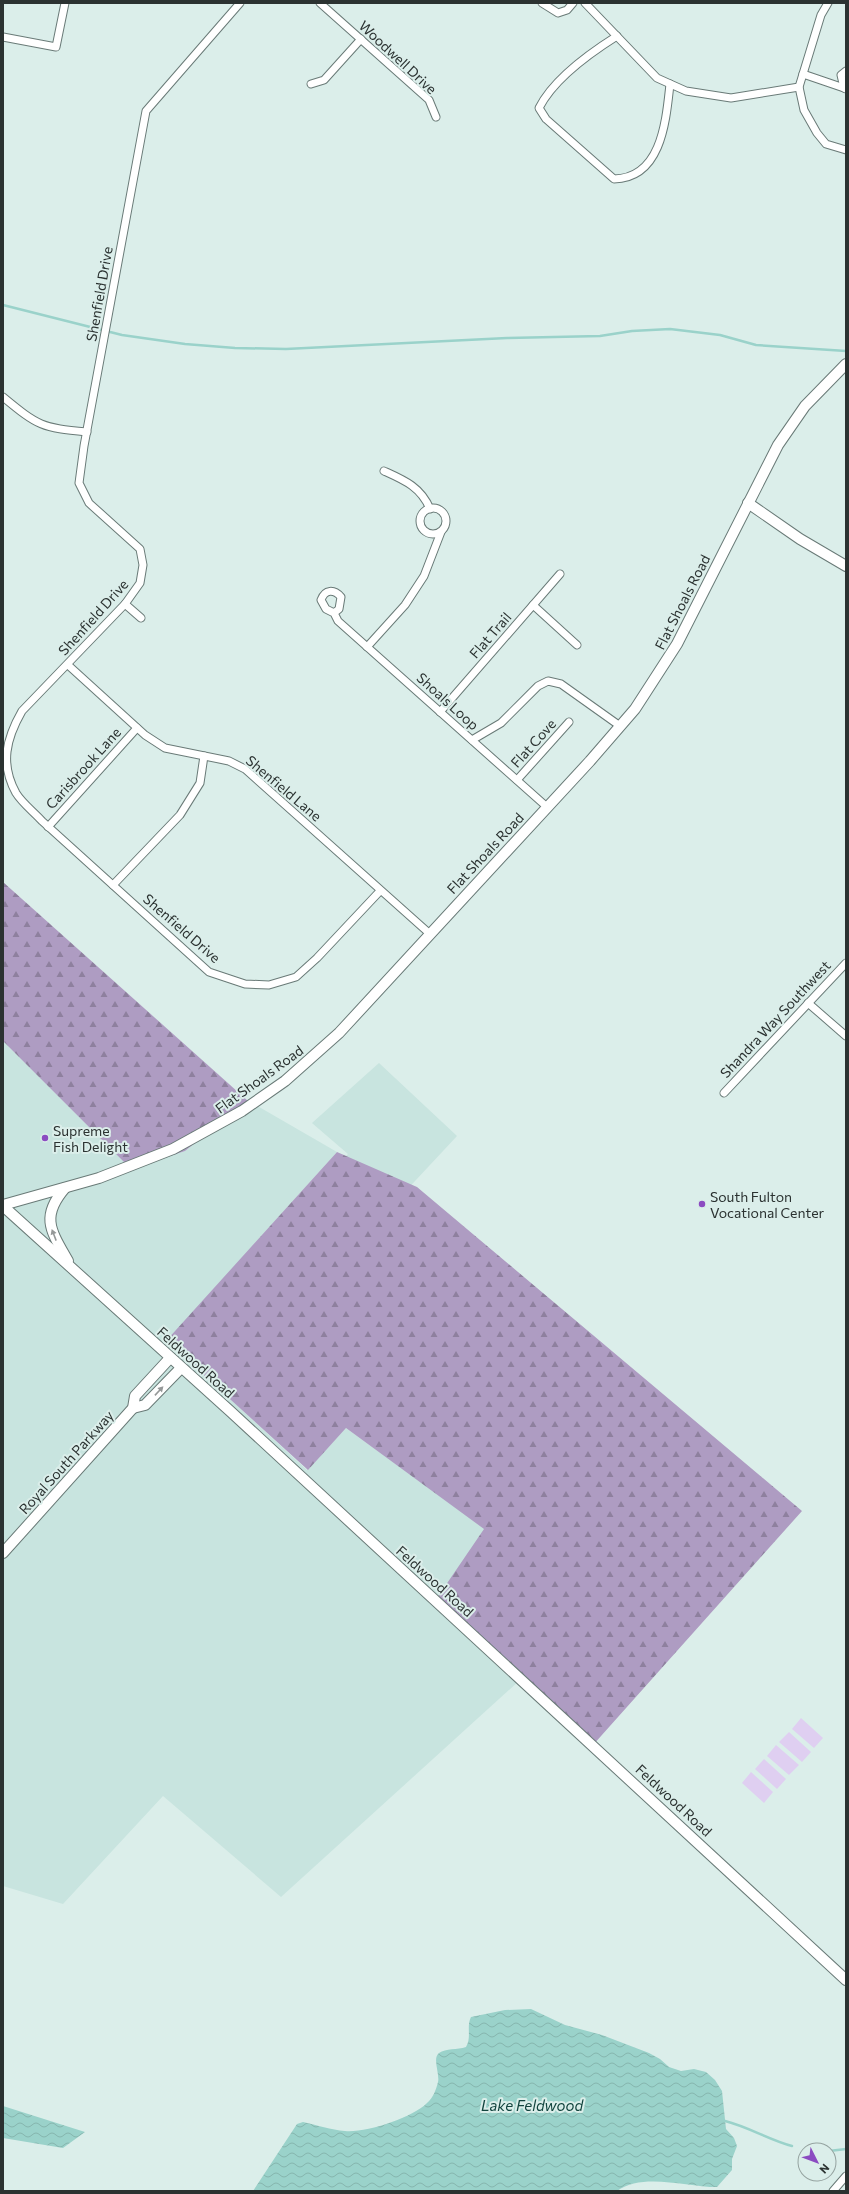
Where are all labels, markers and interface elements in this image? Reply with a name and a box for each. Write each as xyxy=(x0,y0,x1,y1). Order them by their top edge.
street label: Woodwell Drive xyxy=(356,17,440,97)
street label: Shenfield Drive xyxy=(82,245,116,343)
street label: Flat Shoals Road xyxy=(651,552,713,652)
street label: Shenfield Drive xyxy=(54,576,132,658)
street label: Flat Trail xyxy=(466,609,514,661)
street label: Shoals Loop xyxy=(413,669,483,733)
street label: Flat Cove xyxy=(507,715,559,771)
street label: Carisbrook Lane xyxy=(42,724,124,812)
street label: Shenfield Lane xyxy=(243,752,325,824)
street label: Flat Shoals Road xyxy=(443,809,527,897)
street label: Shenfield Drive xyxy=(140,890,224,966)
street label: Shandra Way Southwest xyxy=(716,957,834,1081)
street label: Flat Shoals Road xyxy=(212,1041,306,1117)
place label: Supreme Fish Delight xyxy=(53,1122,128,1155)
marker: Supreme Fish Delight xyxy=(40,1133,50,1143)
place label: South Fulton Vocational Center xyxy=(710,1188,825,1221)
marker: South Fulton Vocational Center xyxy=(697,1199,707,1209)
one-way arrow xyxy=(51,1229,58,1241)
street label: Feldwood Road xyxy=(154,1323,238,1401)
one-way arrow xyxy=(154,1386,164,1396)
street label: Royal South Parkway xyxy=(15,1407,117,1517)
street label: Feldwood Road xyxy=(393,1542,477,1620)
street label: Feldwood Road xyxy=(632,1760,716,1840)
water label: Lake Feldwood xyxy=(481,2096,584,2114)
north arrow xyxy=(797,2142,837,2182)
text: N xyxy=(817,2162,832,2176)

